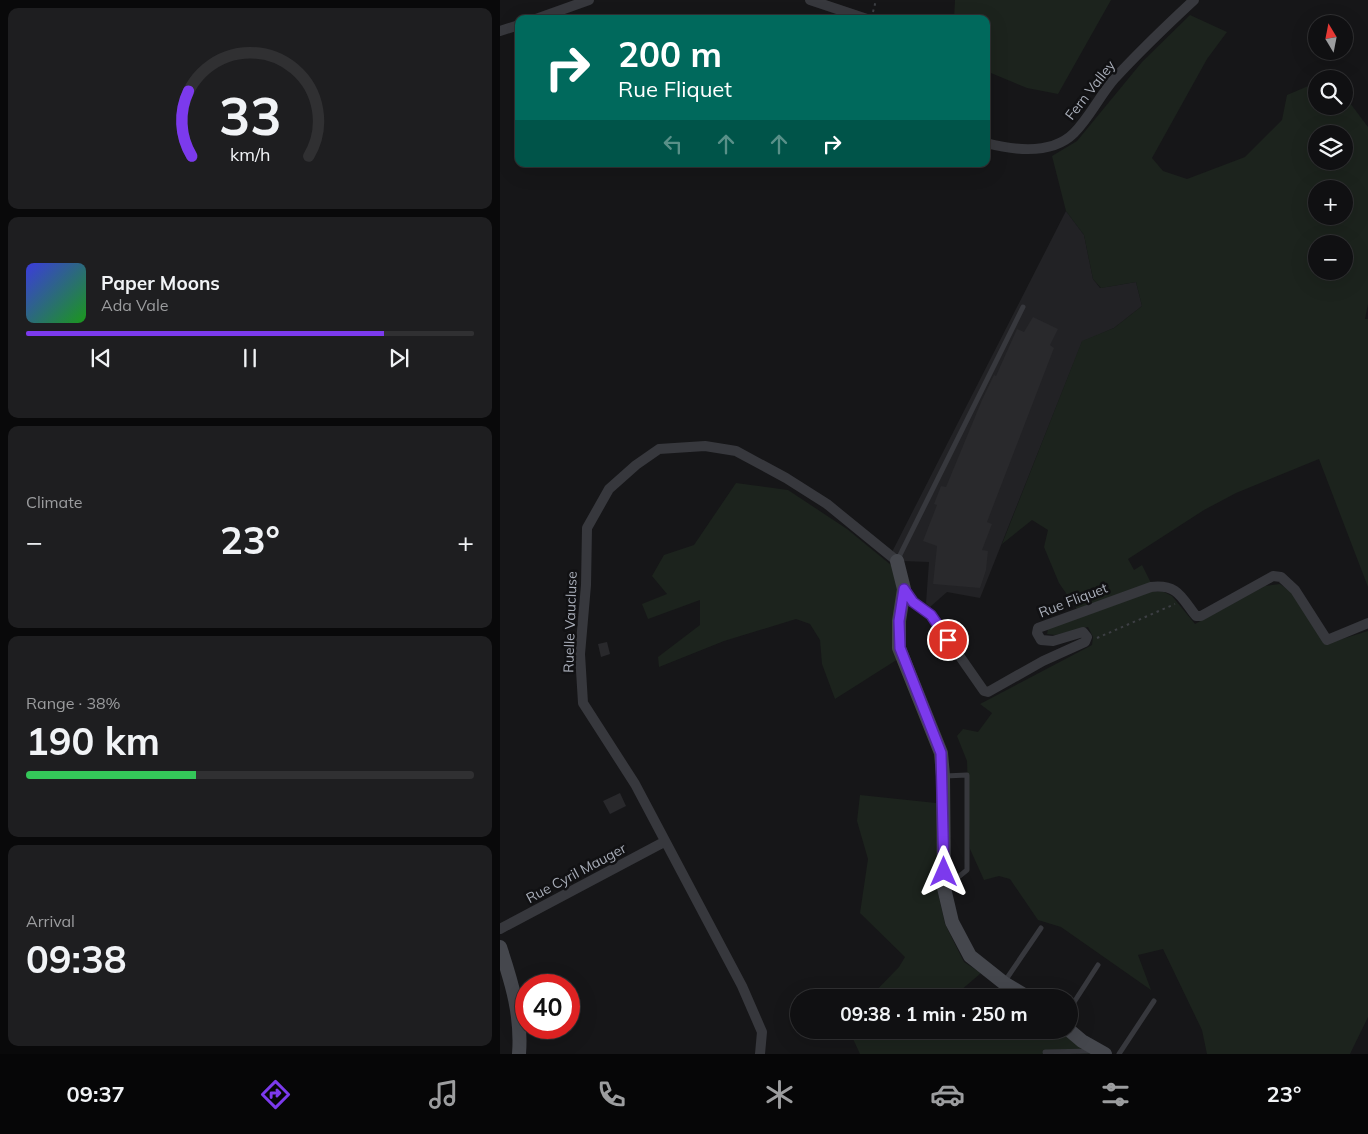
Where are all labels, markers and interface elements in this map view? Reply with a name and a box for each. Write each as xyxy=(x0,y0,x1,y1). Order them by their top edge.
north arrow xyxy=(1308,15,1352,60)
map controls xyxy=(1308,15,1353,280)
text: 200 m xyxy=(618,32,722,76)
icon: right xyxy=(535,35,600,100)
street label: Fern Valley xyxy=(1061,56,1119,124)
button: search xyxy=(1308,70,1353,115)
text: Rue Fliquet xyxy=(618,75,732,103)
text: 33 xyxy=(219,83,281,148)
button: layers xyxy=(1308,125,1353,170)
icon: left xyxy=(659,130,687,158)
icon: ahead xyxy=(712,130,740,158)
icon: ahead xyxy=(765,130,793,158)
icon: right xyxy=(818,130,846,158)
text: km/h xyxy=(230,143,270,165)
button: + xyxy=(1308,180,1353,225)
button: − xyxy=(1308,235,1353,280)
text: Paper Moons xyxy=(101,271,220,295)
text: Ada Vale xyxy=(101,295,168,315)
icon: previous xyxy=(87,344,115,372)
icon: pause xyxy=(236,344,264,372)
icon: next xyxy=(385,344,413,372)
text: Climate xyxy=(26,492,82,512)
text: 23° xyxy=(220,516,280,564)
text: − xyxy=(26,524,43,559)
text: + xyxy=(457,524,474,559)
street label: Ruelle Vaucluse xyxy=(559,571,581,673)
street label: Rue Fliquet xyxy=(1036,579,1110,621)
pin xyxy=(927,619,969,661)
icon: arrive xyxy=(934,626,962,654)
text: Range · 38% xyxy=(26,693,121,713)
text: 190 km xyxy=(26,717,160,765)
street label: Rue Cyril Mauger xyxy=(523,839,630,907)
position arrow xyxy=(917,845,969,897)
text: Arrival xyxy=(26,911,75,931)
text: 09:38 xyxy=(26,935,127,983)
speed limit sign: 40 xyxy=(515,974,580,1039)
text: 09:38 · 1 min · 250 m xyxy=(840,1002,1028,1026)
icon: directions xyxy=(258,1077,293,1112)
icon: music xyxy=(426,1077,461,1112)
icon: phone xyxy=(594,1077,629,1112)
icon: climate xyxy=(762,1077,797,1112)
icon: car xyxy=(930,1077,965,1112)
icon: filters xyxy=(1098,1077,1133,1112)
text: 09:37 xyxy=(67,1080,125,1108)
text: 23° xyxy=(1267,1080,1301,1108)

